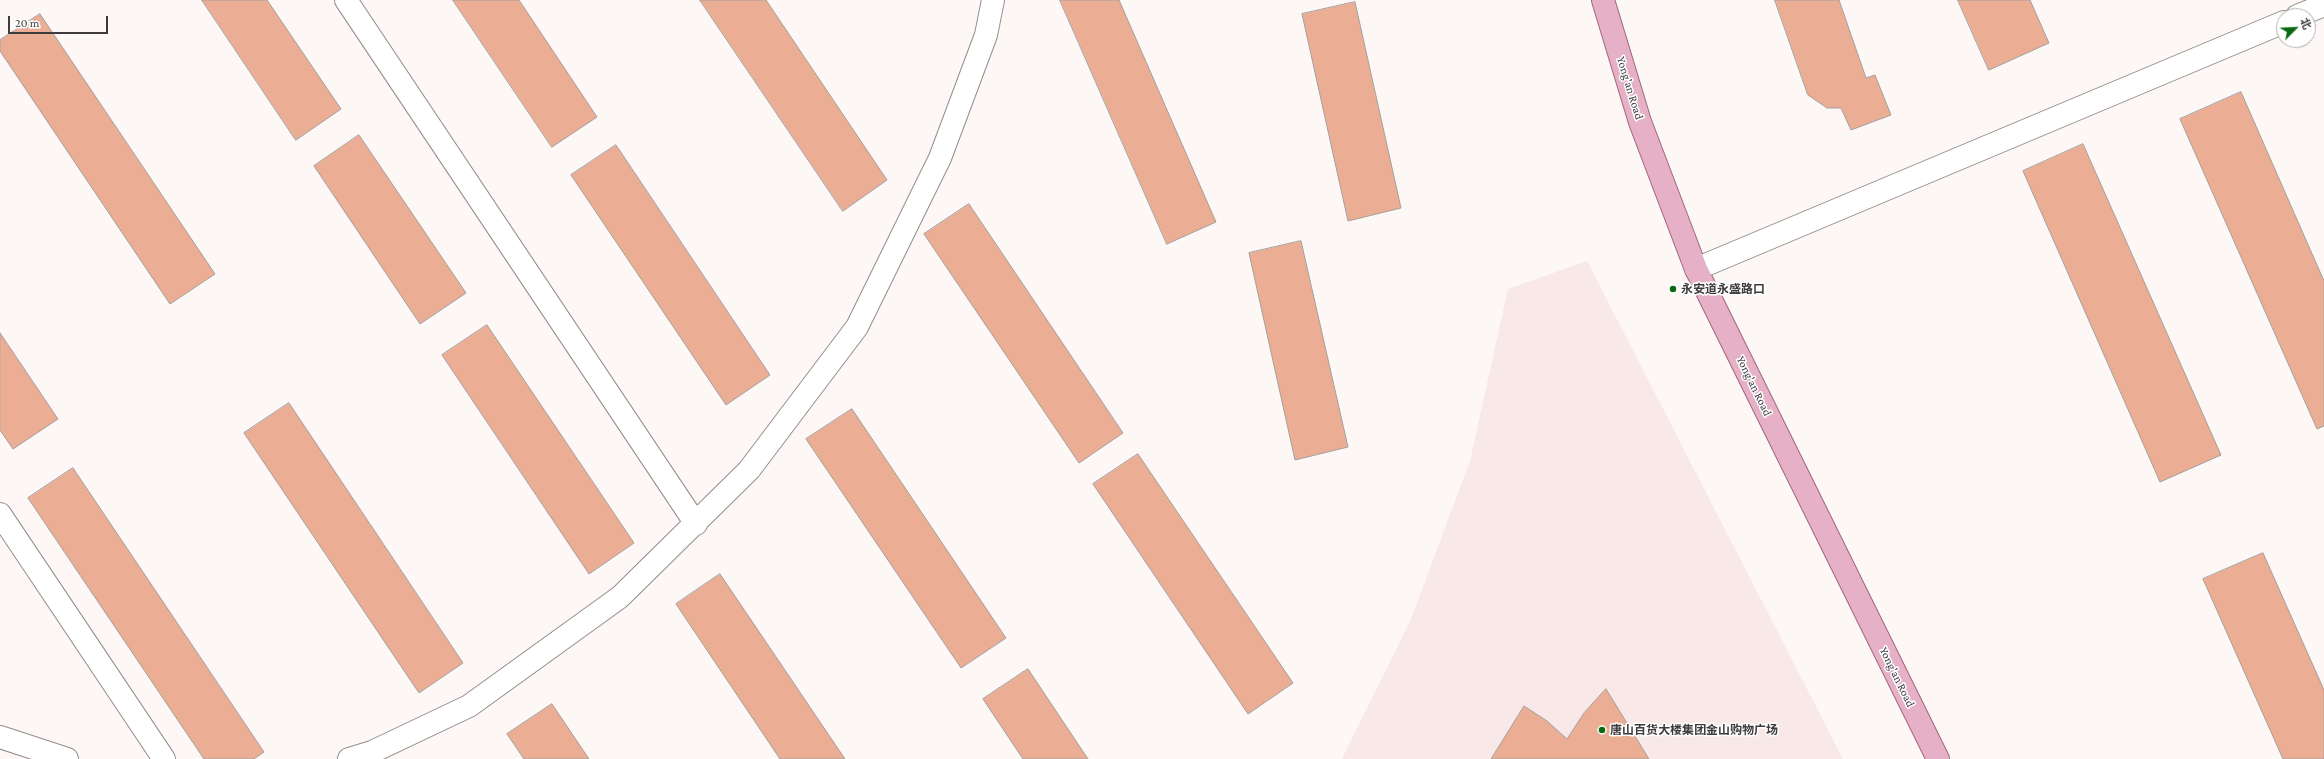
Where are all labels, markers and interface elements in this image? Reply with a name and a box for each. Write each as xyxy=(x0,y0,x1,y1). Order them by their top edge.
scale bar xyxy=(10,8,110,34)
north arrow xyxy=(2276,8,2316,48)
text: 20 m xyxy=(15,16,39,30)
text: 北 xyxy=(2298,16,2314,31)
street label: Yong'an Road xyxy=(1614,55,1646,121)
place label: 永安道永盛路口 xyxy=(1681,282,1765,296)
marker: 永安道永盛路口 xyxy=(1668,284,1678,294)
street label: Yong'an Road xyxy=(1733,354,1775,418)
street label: Yong'an Road xyxy=(1876,645,1918,709)
place label: 唐山百货大楼集团金山购物广场 xyxy=(1610,723,1778,737)
marker: 唐山百货大楼集团金山购物广场 xyxy=(1597,725,1607,735)

